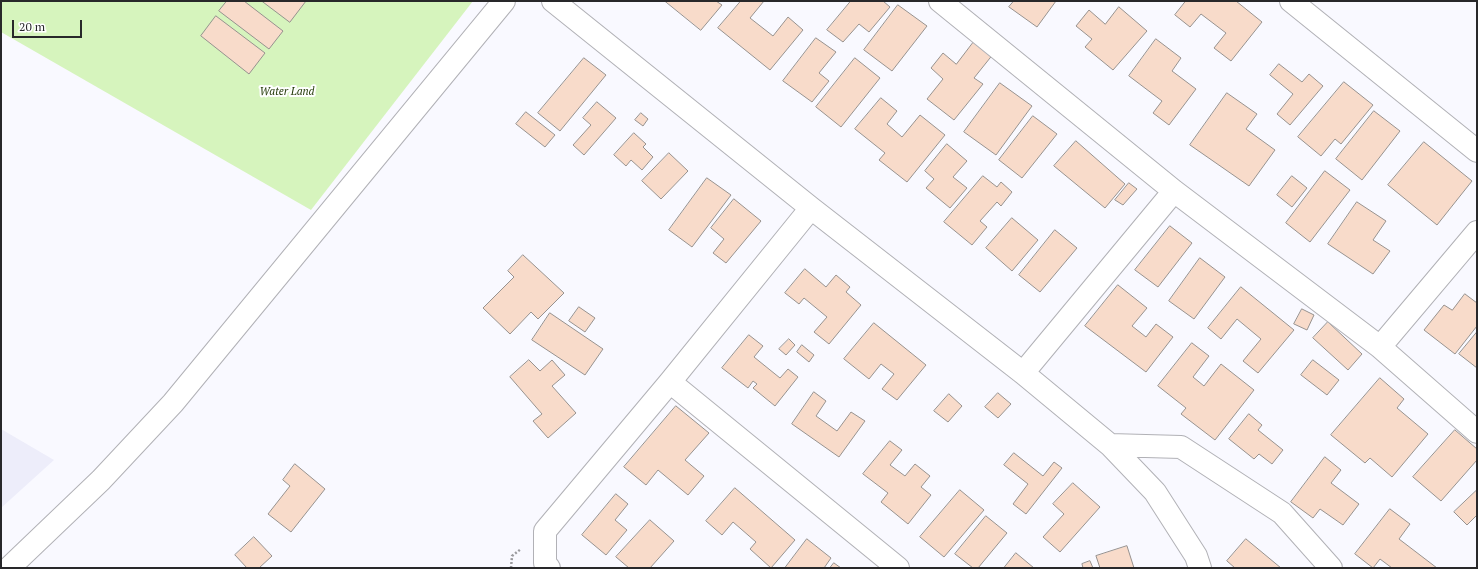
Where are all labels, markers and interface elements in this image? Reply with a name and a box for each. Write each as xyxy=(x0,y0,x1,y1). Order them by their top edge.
scale bar xyxy=(14,12,84,38)
text: 20 m xyxy=(19,19,45,34)
park label: Water Land xyxy=(260,85,314,99)

